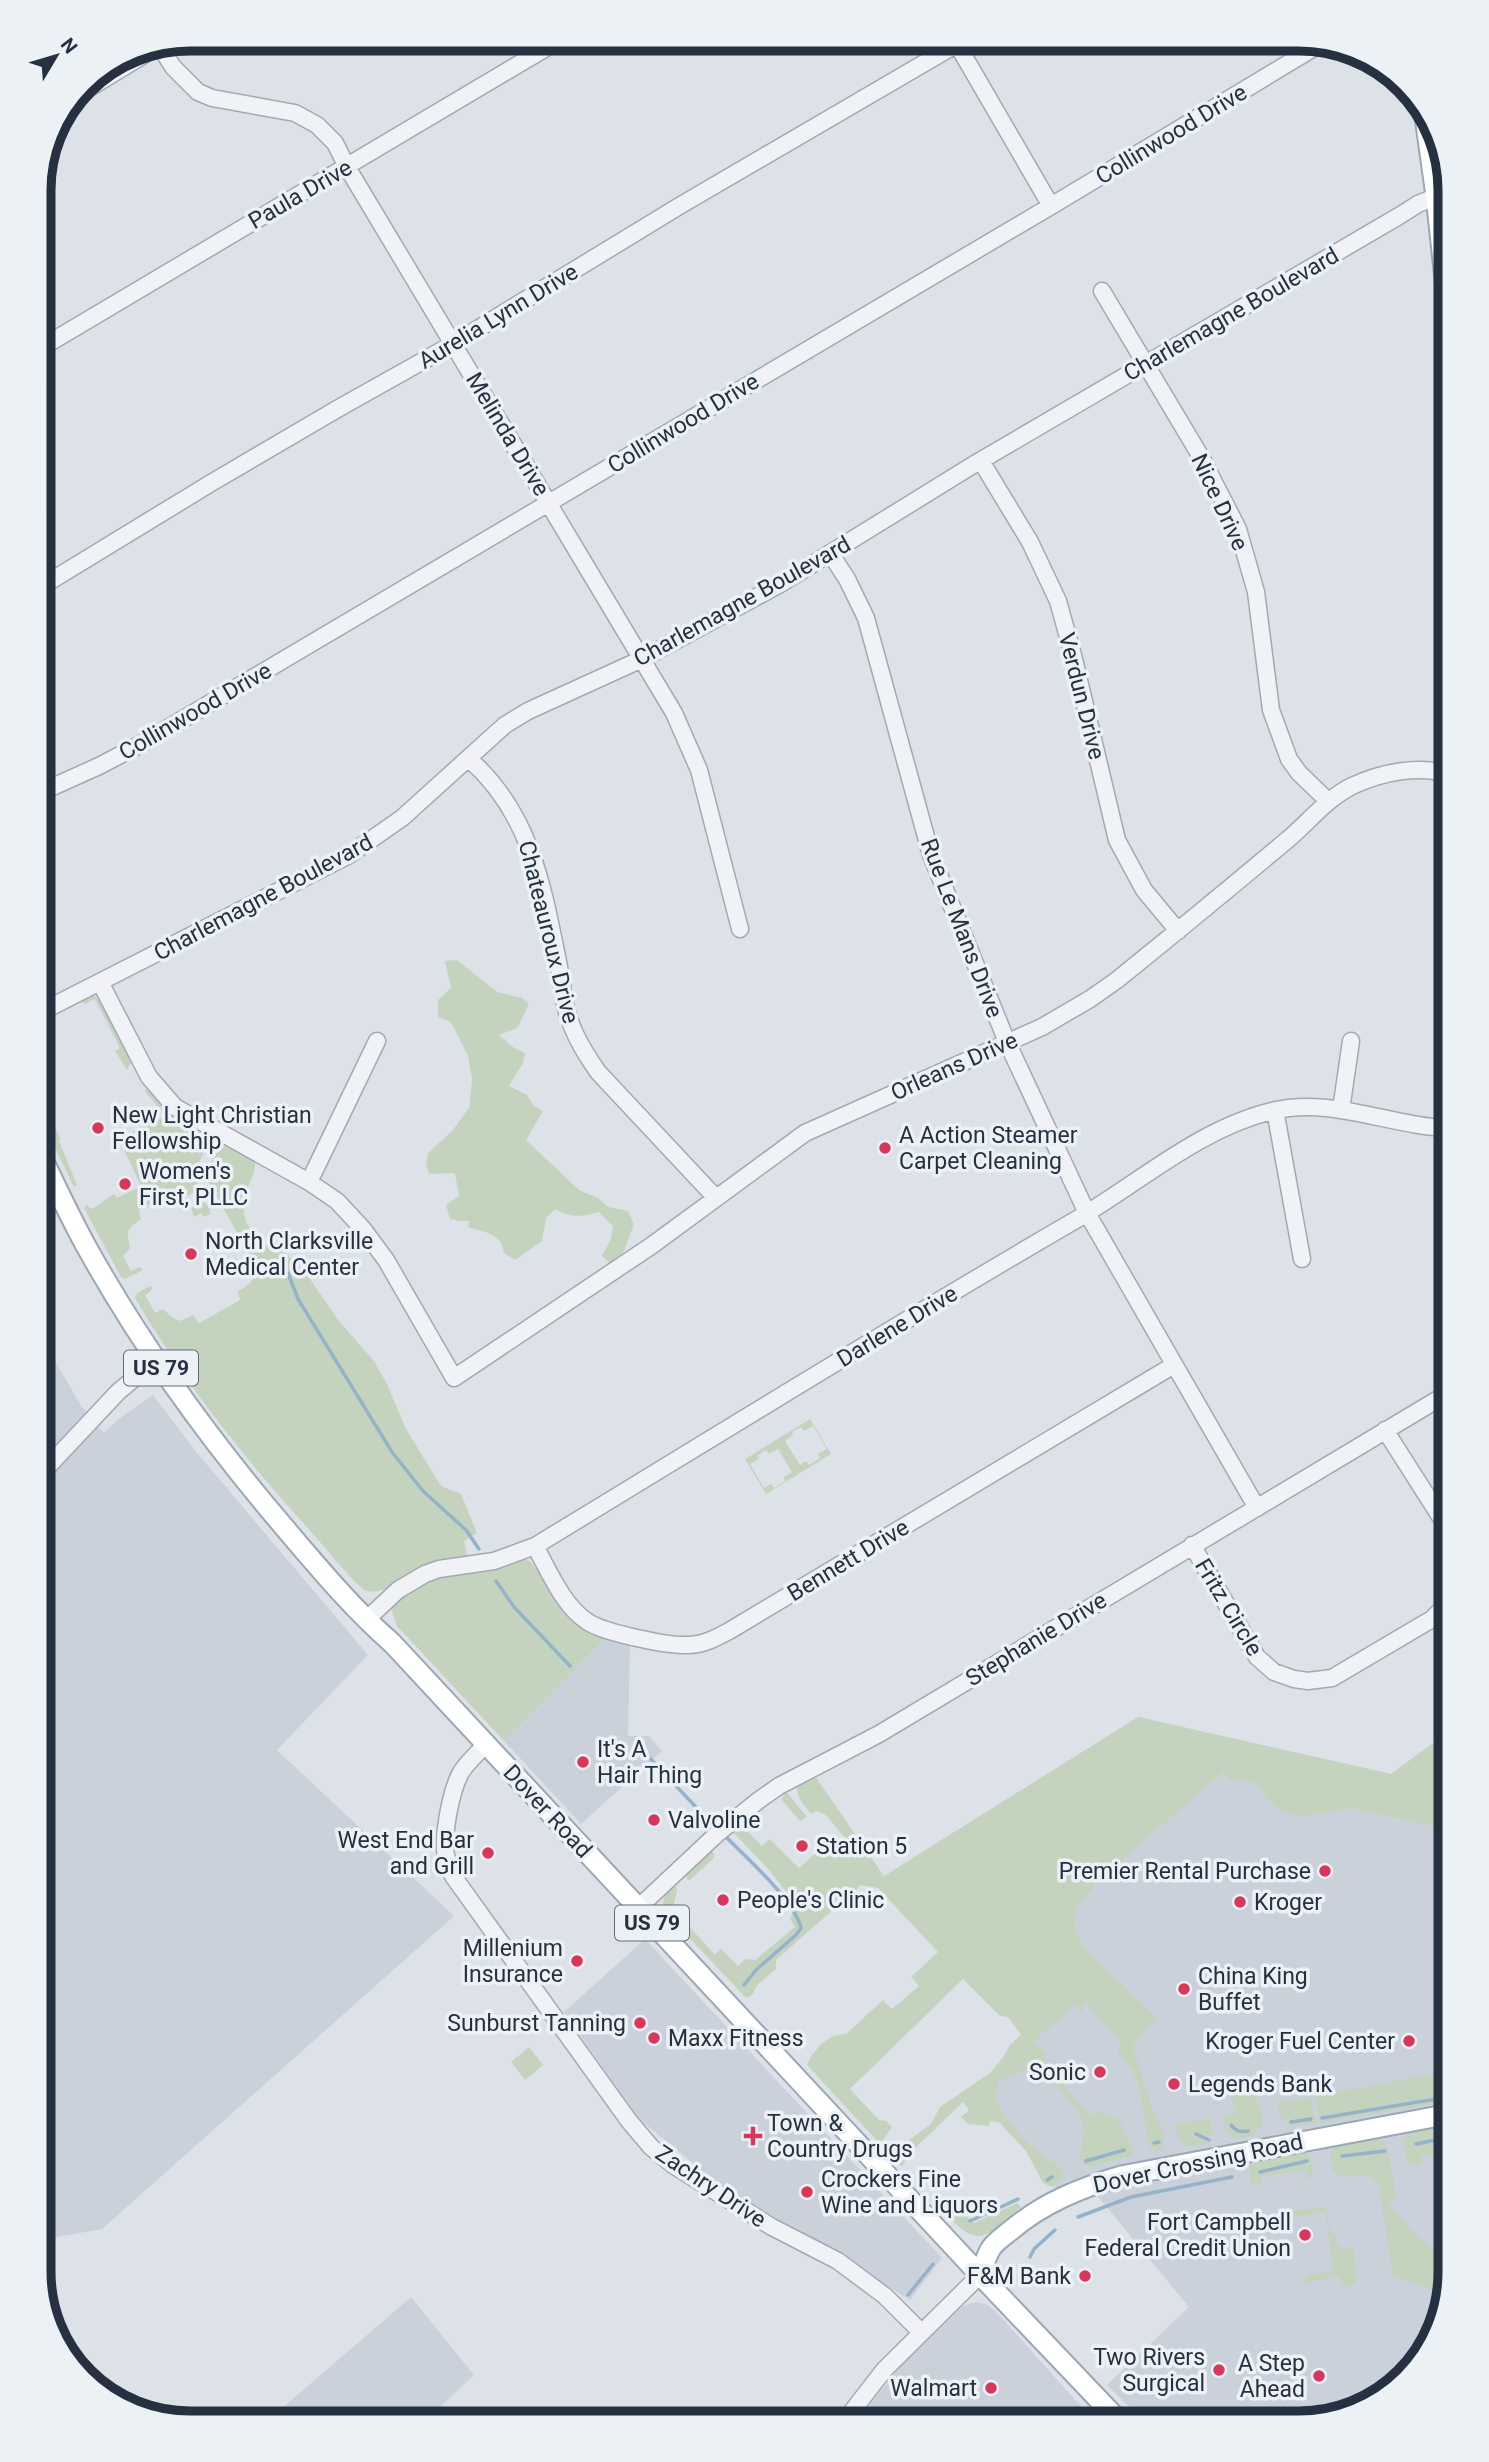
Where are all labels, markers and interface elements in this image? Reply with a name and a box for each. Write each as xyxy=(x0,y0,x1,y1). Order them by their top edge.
north arrow xyxy=(21,21,91,91)
text: N xyxy=(56,33,82,58)
street label: Collinwood Drive xyxy=(1091,79,1252,190)
street label: Paula Drive xyxy=(244,154,357,235)
street label: Charlemagne Boulevard xyxy=(1119,242,1344,387)
street label: Aurelia Lynn Drive xyxy=(414,258,583,375)
street label: Melinda Drive xyxy=(460,368,555,501)
street label: Collinwood Drive xyxy=(603,368,764,479)
street label: Nice Drive xyxy=(1185,450,1254,555)
street label: Charlemagne Boulevard xyxy=(629,531,855,672)
street label: Verdun Drive xyxy=(1053,630,1110,762)
street label: Collinwood Drive xyxy=(114,657,276,766)
street label: Charlemagne Boulevard xyxy=(149,828,377,967)
street label: Rue Le Mans Drive xyxy=(915,835,1008,1022)
street label: Chateauroux Drive xyxy=(513,838,584,1026)
street label: Orleans Drive xyxy=(887,1026,1022,1106)
place label: New Light Christian Fellowship xyxy=(112,1102,312,1155)
marker: New Light Christian Fellowship xyxy=(90,1120,106,1136)
place label: A Action Steamer Carpet Cleaning xyxy=(899,1122,1078,1175)
marker: A Action Steamer Carpet Cleaning xyxy=(877,1140,893,1156)
place label: Women's First, PLLC xyxy=(139,1158,248,1211)
marker: Women's First, PLLC xyxy=(117,1176,133,1192)
place label: North Clarksville Medical Center xyxy=(205,1228,373,1281)
marker: North Clarksville Medical Center xyxy=(183,1246,199,1262)
street label: Darlene Drive xyxy=(832,1280,962,1373)
road number: US 79 xyxy=(124,1350,198,1386)
street label: Bennett Drive xyxy=(783,1514,914,1607)
street label: Fritz Circle xyxy=(1189,1554,1268,1661)
street label: Stephanie Drive xyxy=(961,1587,1112,1692)
place label: It's A Hair Thing xyxy=(597,1736,702,1789)
marker: It's A Hair Thing xyxy=(575,1754,591,1770)
street label: Dover Road xyxy=(498,1759,598,1864)
place label: Valvoline xyxy=(668,1807,760,1834)
marker: Valvoline xyxy=(646,1812,662,1828)
place label: West End Bar and Grill xyxy=(338,1827,474,1880)
place label: Station 5 xyxy=(816,1833,907,1860)
marker: Station 5 xyxy=(794,1838,810,1854)
marker: West End Bar and Grill xyxy=(480,1845,496,1861)
place label: Premier Rental Purchase xyxy=(1059,1858,1311,1885)
marker: Premier Rental Purchase xyxy=(1317,1863,1333,1879)
place label: People's Clinic xyxy=(737,1887,884,1914)
place label: Kroger xyxy=(1254,1889,1322,1916)
marker: People's Clinic xyxy=(715,1892,731,1908)
marker: Kroger xyxy=(1232,1894,1248,1910)
road number: US 79 xyxy=(615,1906,689,1940)
place label: Millenium Insurance xyxy=(463,1935,563,1988)
marker: Millenium Insurance xyxy=(569,1953,585,1969)
place label: China King Buffet xyxy=(1198,1963,1308,2016)
marker: China King Buffet xyxy=(1176,1981,1192,1997)
place label: Sunburst Tanning xyxy=(447,2010,626,2037)
marker: Sunburst Tanning xyxy=(632,2015,648,2031)
place label: Maxx Fitness xyxy=(668,2025,804,2052)
place label: Kroger Fuel Center xyxy=(1205,2028,1395,2055)
marker: Maxx Fitness xyxy=(646,2030,662,2046)
marker: Kroger Fuel Center xyxy=(1401,2033,1417,2049)
place label: Sonic xyxy=(1029,2059,1086,2086)
marker: Sonic xyxy=(1092,2064,1108,2080)
place label: Legends Bank xyxy=(1188,2071,1332,2098)
marker: Legends Bank xyxy=(1166,2076,1182,2092)
place label: Town & Country Drugs xyxy=(767,2110,913,2163)
marker: Town & Country Drugs xyxy=(745,2128,761,2144)
street label: Dover Crossing Road xyxy=(1091,2128,1305,2199)
street label: Zachry Drive xyxy=(650,2140,771,2233)
place label: Crockers Fine Wine and Liquors xyxy=(821,2166,998,2219)
marker: Crockers Fine Wine and Liquors xyxy=(799,2184,815,2200)
place label: Fort Campbell Federal Credit Union xyxy=(1084,2209,1291,2262)
marker: Fort Campbell Federal Credit Union xyxy=(1297,2227,1313,2243)
place label: F&M Bank xyxy=(967,2263,1071,2290)
marker: F&M Bank xyxy=(1077,2268,1093,2284)
place label: Two Rivers Surgical xyxy=(1093,2344,1205,2397)
place label: A Step Ahead xyxy=(1238,2350,1305,2403)
marker: Two Rivers Surgical xyxy=(1211,2362,1227,2378)
marker: A Step Ahead xyxy=(1311,2368,1327,2384)
place label: Walmart xyxy=(890,2375,977,2402)
marker: Walmart xyxy=(983,2380,999,2396)

